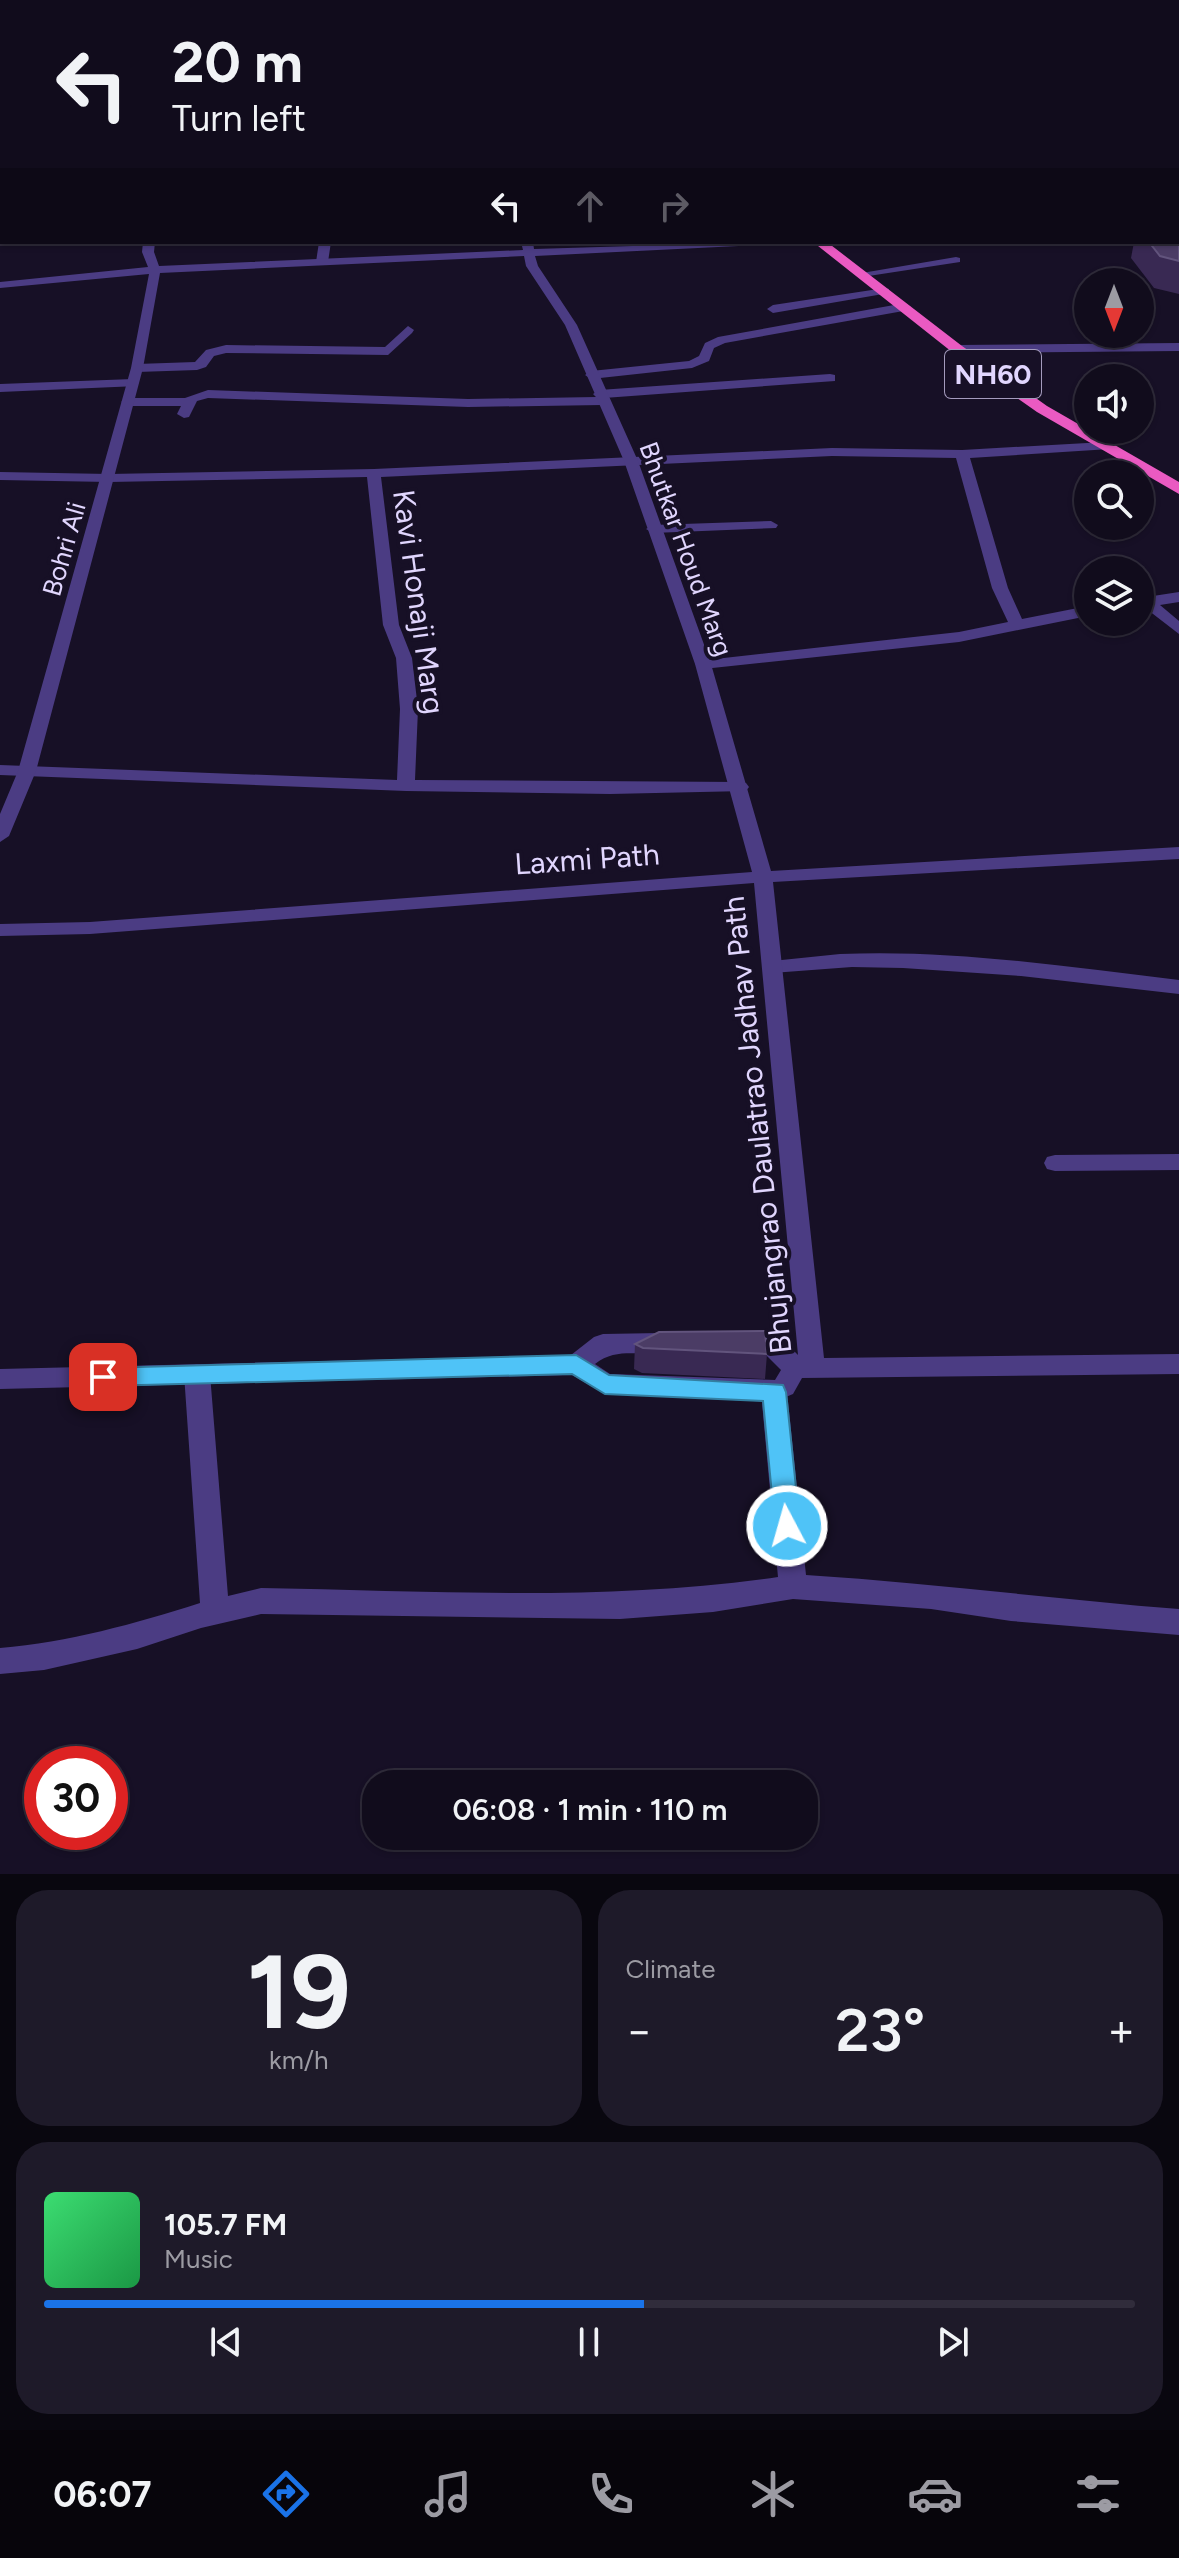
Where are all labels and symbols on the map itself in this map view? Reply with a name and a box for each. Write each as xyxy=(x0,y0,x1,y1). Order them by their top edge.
north arrow xyxy=(1074,268,1154,348)
road number: NH60 xyxy=(945,350,1041,398)
street label: Bhutkar Houd Marg xyxy=(632,438,740,660)
street label: Kavi Honaji Marg xyxy=(385,488,453,716)
street label: Bohri Ali xyxy=(35,498,93,600)
street label: Laxmi Path xyxy=(513,835,661,883)
street label: Bhujangrao Daulatrao Jadhav Path xyxy=(715,895,799,1355)
pin xyxy=(69,1343,137,1411)
position arrow xyxy=(745,1484,829,1568)
speed limit sign: 30 xyxy=(24,1746,128,1850)

